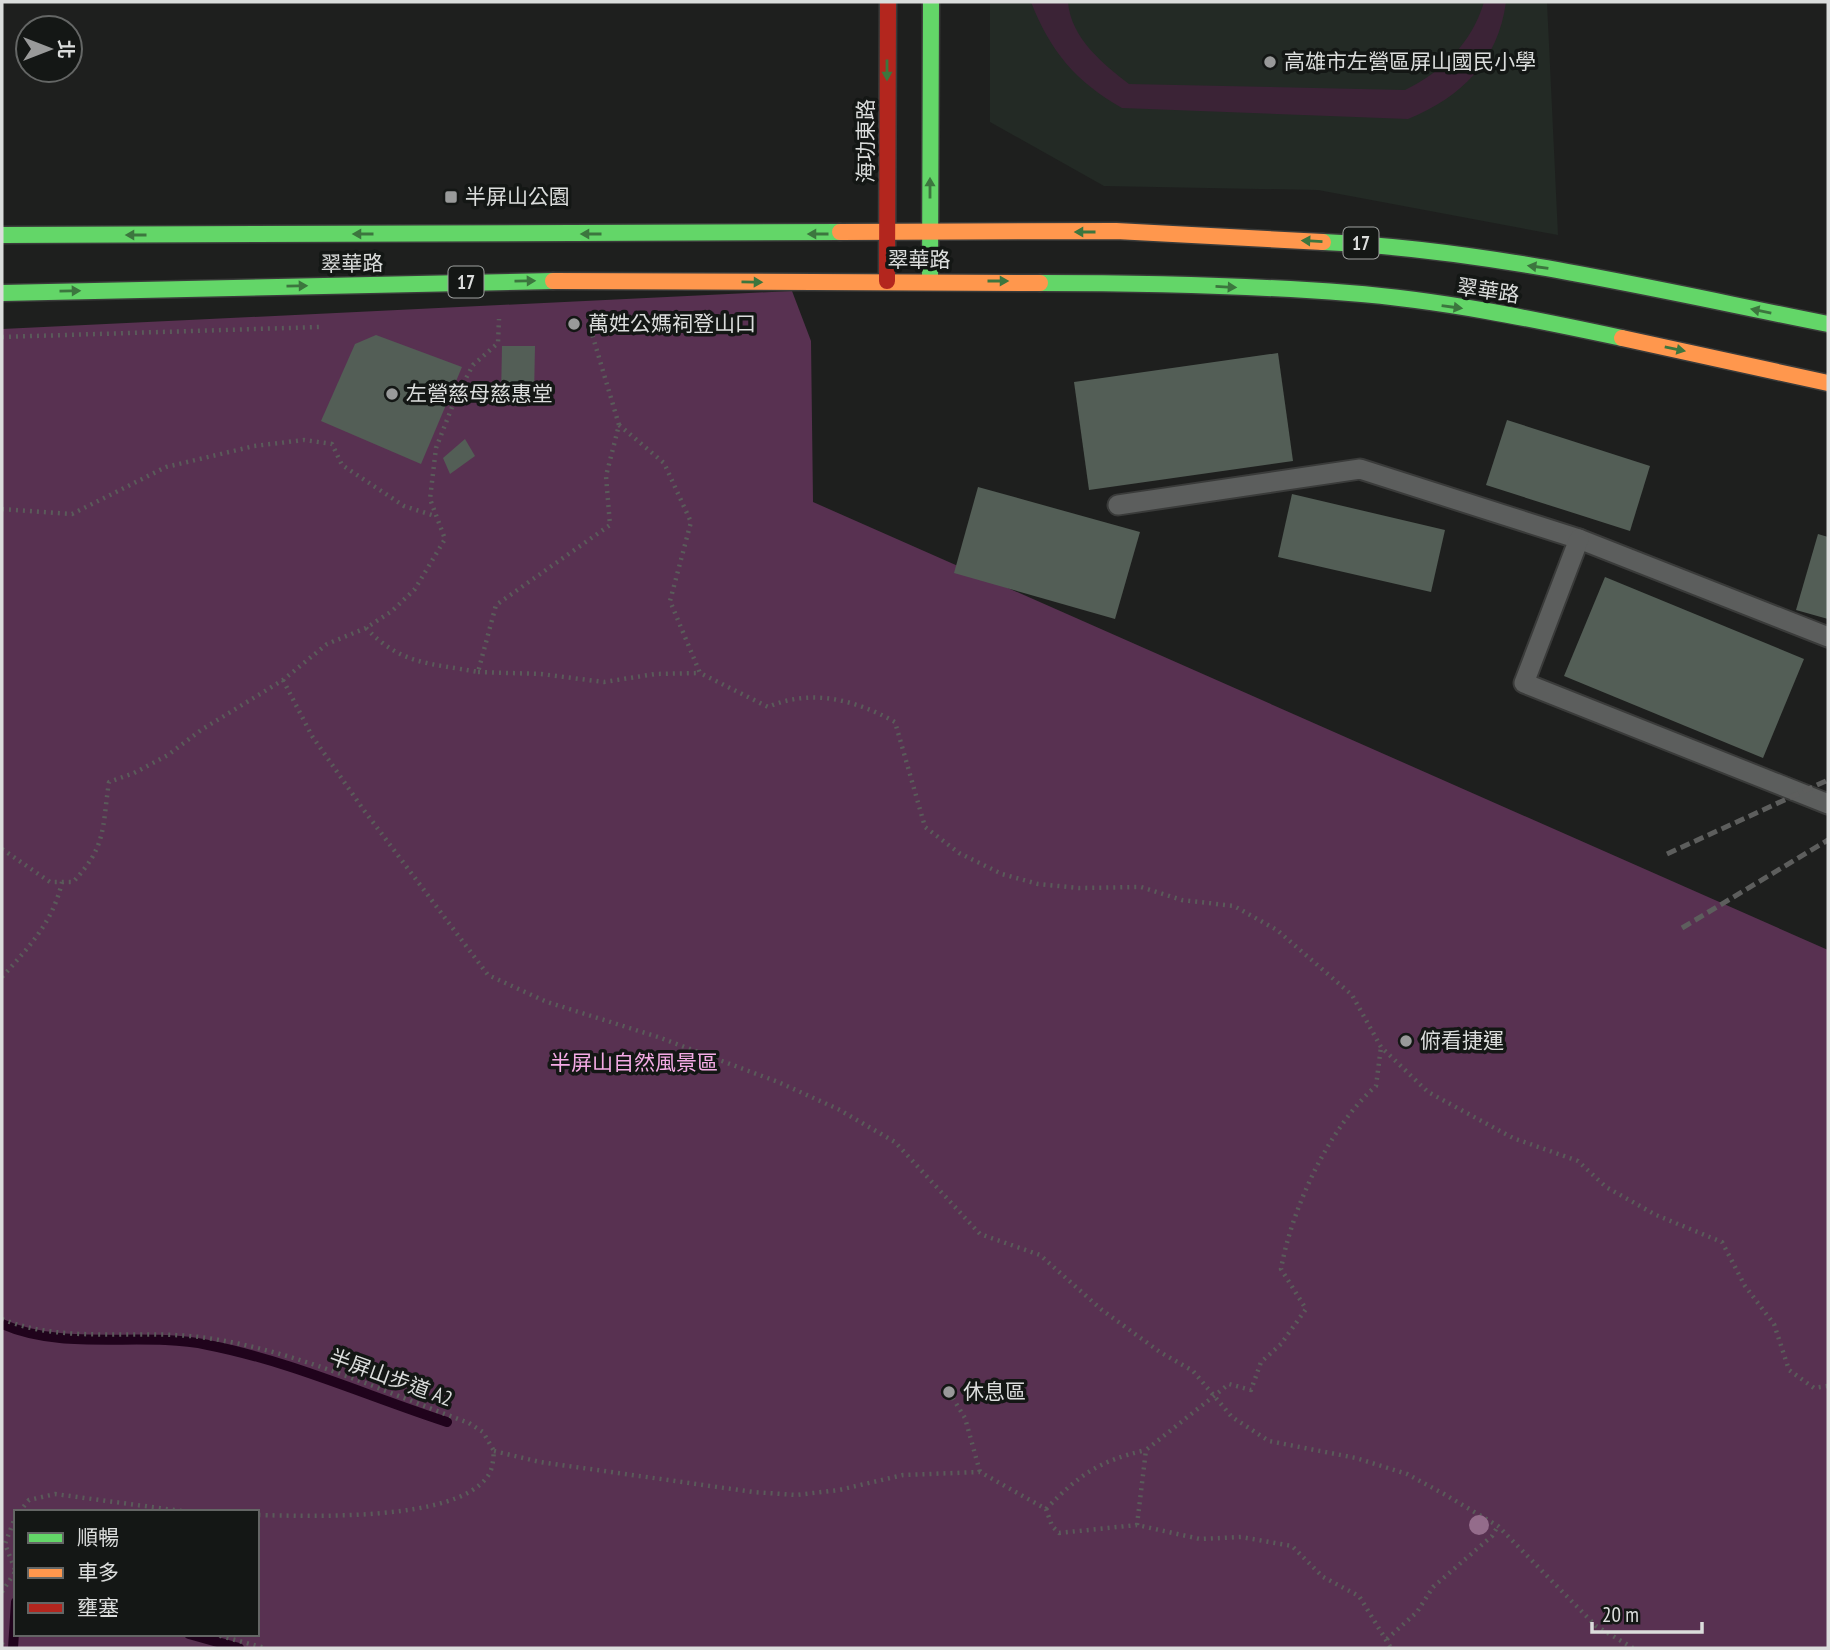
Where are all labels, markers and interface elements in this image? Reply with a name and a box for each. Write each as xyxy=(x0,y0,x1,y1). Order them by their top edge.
north arrow xyxy=(14,14,84,84)
text: 北 xyxy=(54,39,78,59)
place label: 高雄市左營區屏山國民小學 xyxy=(1284,48,1536,75)
marker: 高雄市左營區屏山國民小學 xyxy=(1262,54,1278,70)
one-way arrow xyxy=(881,59,893,81)
street label: 海功東路 xyxy=(852,99,879,183)
one-way arrow xyxy=(925,177,936,199)
place label: 半屏山公園 xyxy=(465,183,570,210)
marker: 半屏山公園 xyxy=(443,189,459,205)
one-way arrow xyxy=(1074,226,1096,238)
one-way arrow xyxy=(352,228,374,240)
one-way arrow xyxy=(580,228,602,240)
one-way arrow xyxy=(807,228,829,240)
road number: 17 xyxy=(1344,228,1378,258)
one-way arrow xyxy=(125,229,147,241)
one-way arrow xyxy=(1301,235,1323,246)
street label: 翠華路 xyxy=(888,246,951,273)
street label: 翠華路 xyxy=(320,249,384,278)
one-way arrow xyxy=(1527,261,1549,272)
road number: 17 xyxy=(448,266,484,298)
street label: 翠華路 xyxy=(1455,273,1521,308)
one-way arrow xyxy=(514,275,536,287)
one-way arrow xyxy=(988,275,1010,287)
one-way arrow xyxy=(742,276,764,288)
one-way arrow xyxy=(287,280,309,292)
one-way arrow xyxy=(1215,281,1237,292)
one-way arrow xyxy=(59,286,81,297)
one-way arrow xyxy=(1441,302,1463,313)
one-way arrow xyxy=(1750,305,1772,316)
place label: 萬姓公媽祠登山口 xyxy=(588,310,756,337)
marker: 萬姓公媽祠登山口 xyxy=(566,316,582,332)
one-way arrow xyxy=(1665,344,1687,355)
place label: 左營慈母慈惠堂 xyxy=(406,380,553,407)
marker: 左營慈母慈惠堂 xyxy=(384,386,400,402)
place label: 俯看捷運 xyxy=(1420,1027,1504,1054)
marker: 俯看捷運 xyxy=(1398,1033,1414,1049)
park label: 半屏山自然風景區 xyxy=(550,1049,718,1076)
street label: 半屏山步道 A2 xyxy=(326,1343,456,1412)
place label: 休息區 xyxy=(963,1378,1026,1405)
marker: 休息區 xyxy=(941,1384,957,1400)
legend xyxy=(14,1510,259,1636)
text: 順暢 xyxy=(77,1524,119,1551)
text: 車多 xyxy=(77,1559,119,1586)
scale bar xyxy=(1592,1590,1702,1634)
text: 壅塞 xyxy=(77,1594,119,1621)
text: 20 m xyxy=(1602,1601,1639,1628)

